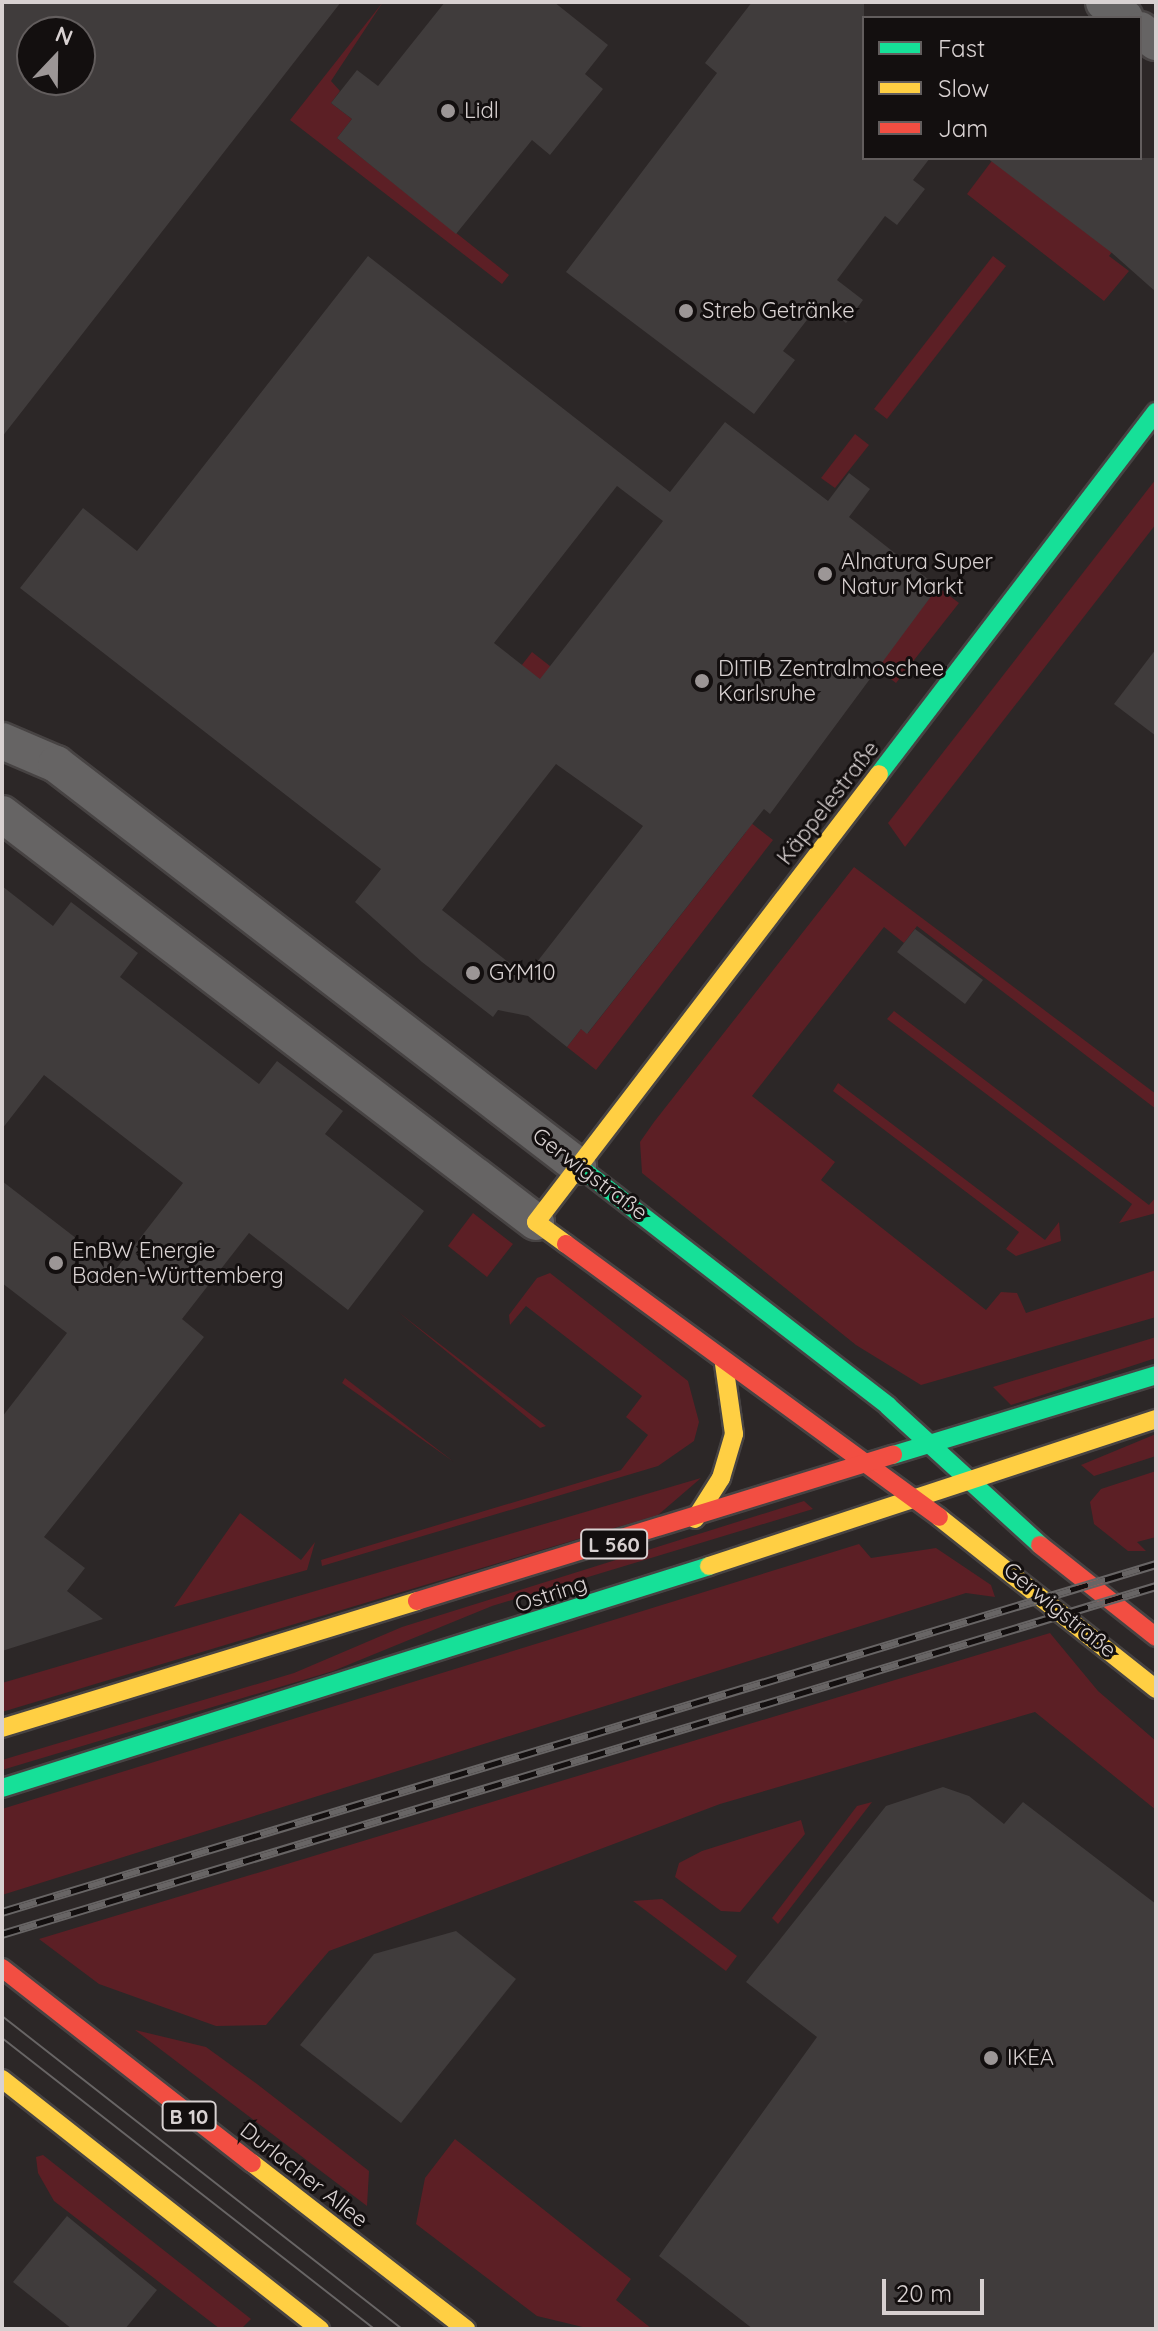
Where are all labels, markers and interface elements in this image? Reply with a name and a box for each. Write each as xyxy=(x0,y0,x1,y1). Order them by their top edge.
north arrow xyxy=(16,16,96,96)
legend xyxy=(862,16,1142,160)
text: N xyxy=(51,20,77,52)
text: Fast xyxy=(938,33,985,63)
text: Slow xyxy=(938,73,989,103)
place label: Lidl xyxy=(464,98,499,124)
marker: Lidl xyxy=(439,102,457,120)
text: Jam xyxy=(938,113,988,143)
place label: Streb Getränke xyxy=(702,298,855,324)
marker: Streb Getränke xyxy=(677,302,695,320)
place label: Alnatura Super Natur Markt xyxy=(841,548,993,600)
marker: Alnatura Super Natur Markt xyxy=(816,565,834,583)
place label: DITIB Zentralmoschee Karlsruhe xyxy=(718,655,944,706)
marker: DITIB Zentralmoschee Karlsruhe xyxy=(693,672,711,690)
street label: Käppelestraße xyxy=(772,736,884,870)
place label: GYM10 xyxy=(489,960,555,986)
marker: GYM10 xyxy=(464,964,482,982)
street label: Gerwigstraße xyxy=(527,1122,653,1226)
place label: EnBW Energie Baden-Württemberg xyxy=(72,1237,284,1288)
marker: EnBW Energie Baden-Württemberg xyxy=(47,1254,65,1272)
road number: L 560 xyxy=(580,1528,648,1560)
street label: Gerwigstraße xyxy=(998,1557,1122,1663)
street label: Ostring xyxy=(512,1570,590,1618)
place label: IKEA xyxy=(1007,2045,1054,2071)
marker: IKEA xyxy=(982,2049,1000,2067)
road number: B 10 xyxy=(161,2100,217,2132)
street label: Durlacher Allee xyxy=(235,2117,373,2233)
scale bar xyxy=(886,2263,988,2313)
text: 20 m xyxy=(896,2278,952,2308)

